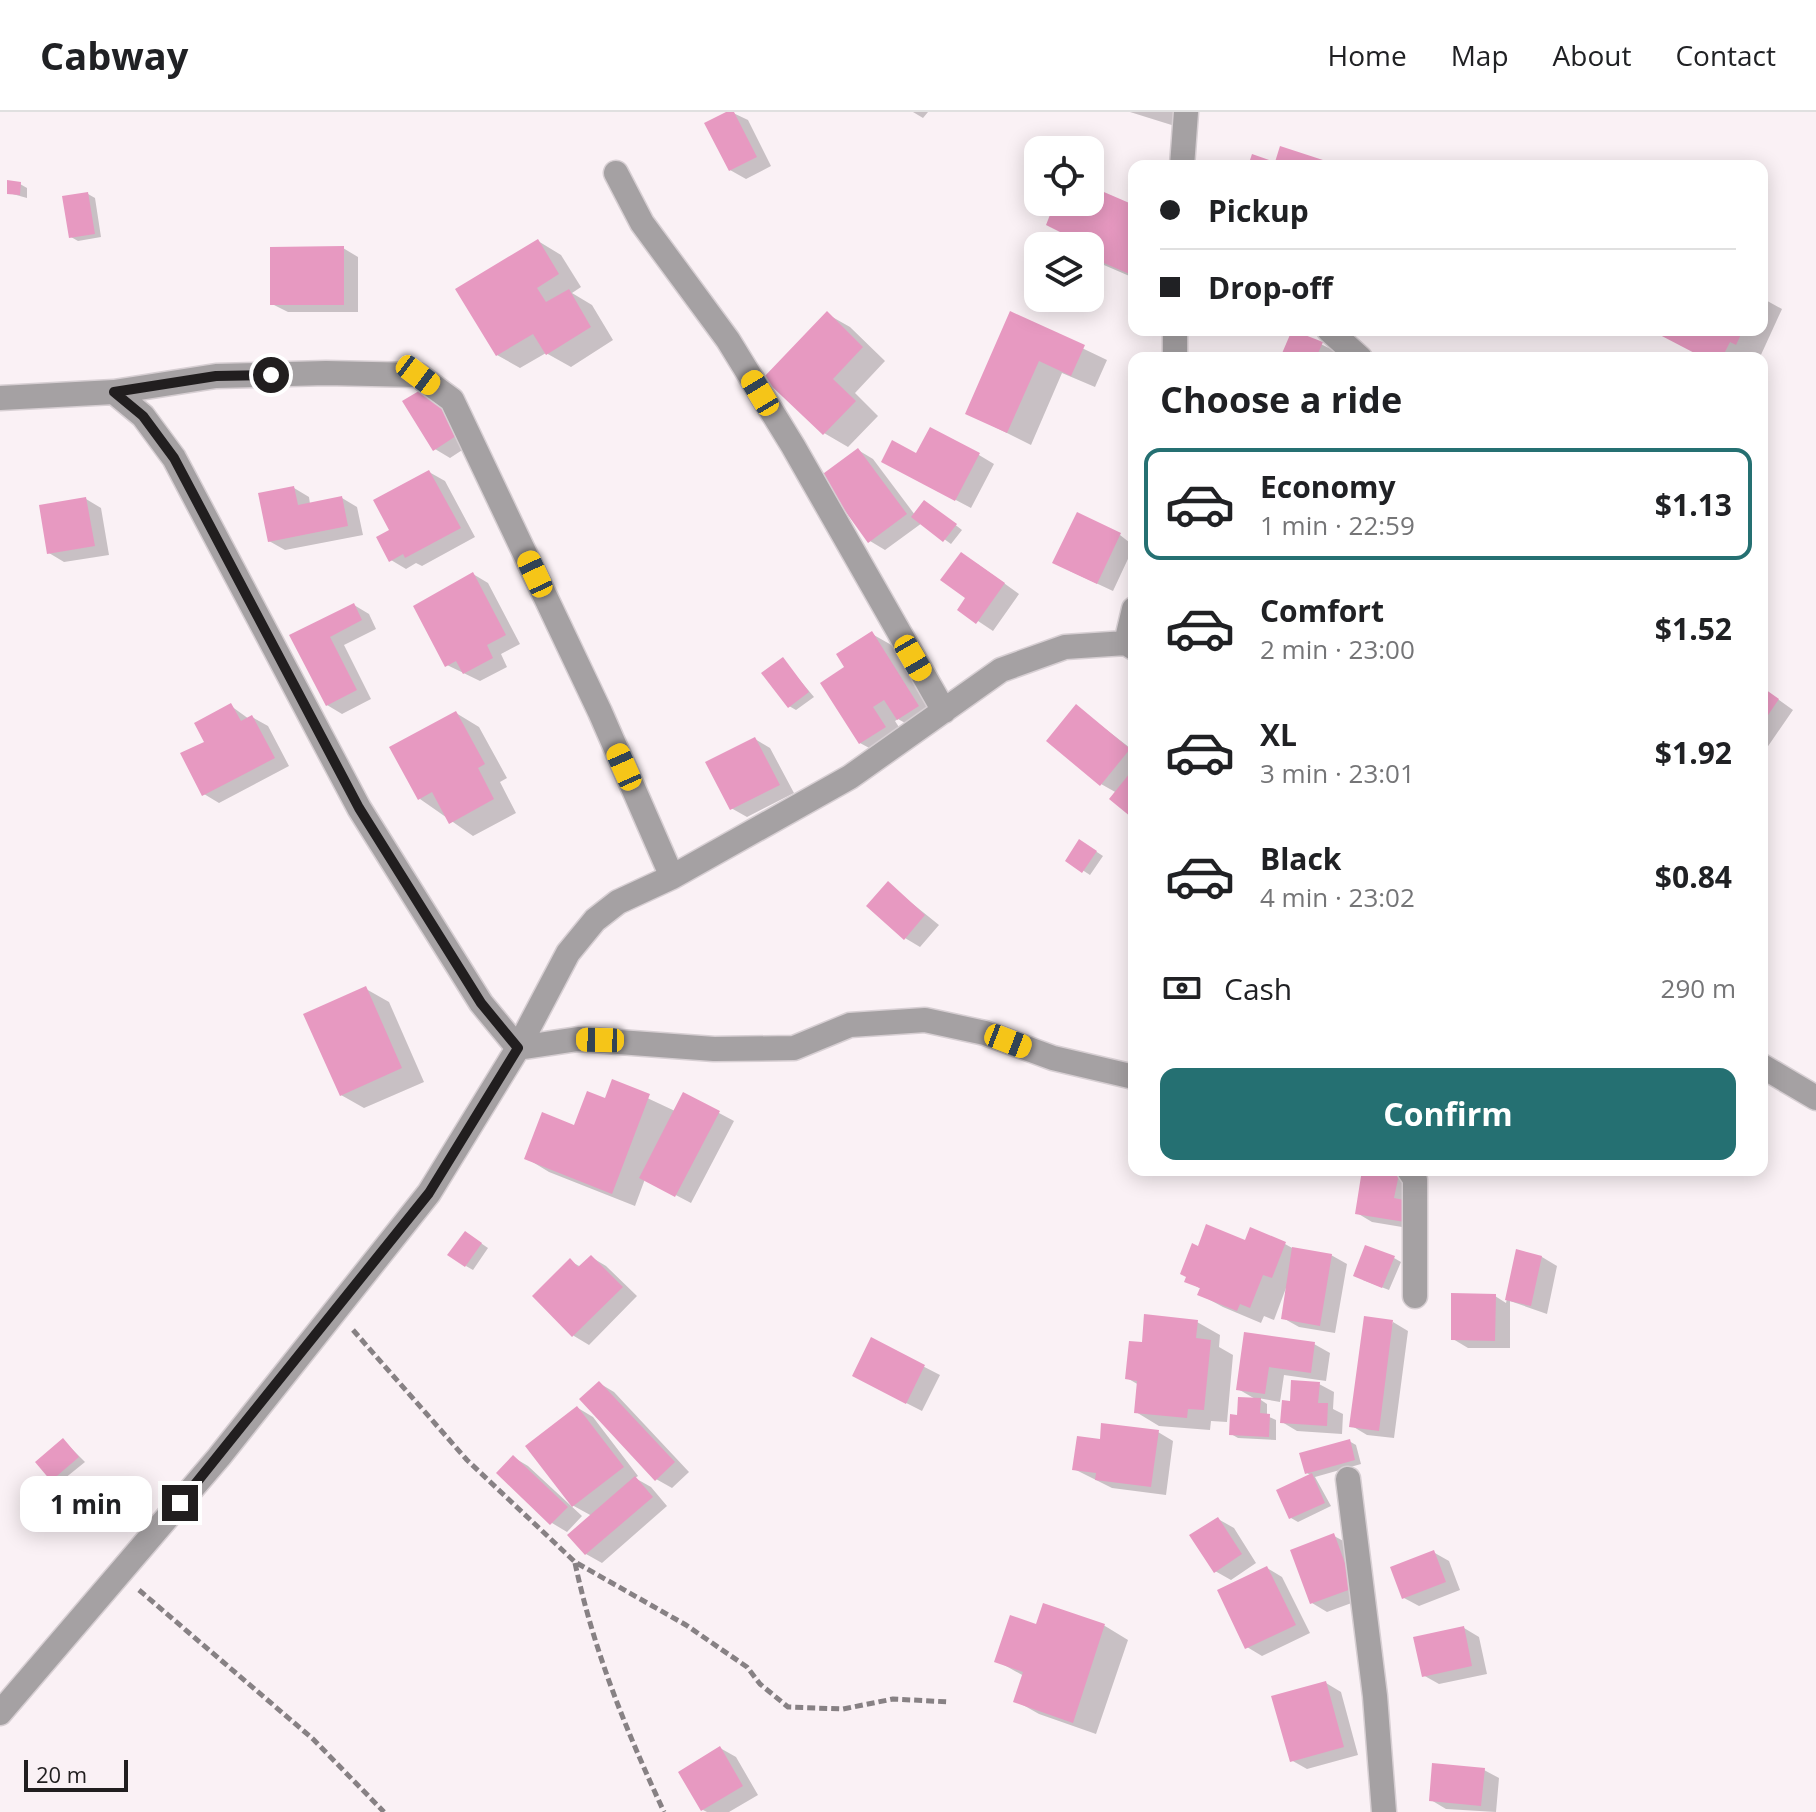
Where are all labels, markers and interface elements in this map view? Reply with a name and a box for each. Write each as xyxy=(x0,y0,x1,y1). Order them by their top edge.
text: Cabway xyxy=(40,29,188,81)
text: Home xyxy=(1328,36,1407,74)
text: Map xyxy=(1451,36,1509,74)
text: About xyxy=(1553,36,1631,74)
text: Contact xyxy=(1675,36,1776,74)
map controls xyxy=(1024,136,1104,312)
button: locate xyxy=(1024,136,1104,216)
text: Pickup xyxy=(1208,190,1309,231)
button: layers xyxy=(1024,232,1104,312)
text: Drop-off xyxy=(1208,267,1333,308)
car xyxy=(392,351,444,399)
route start xyxy=(253,357,289,393)
car xyxy=(737,366,783,420)
text: Choose a ride xyxy=(1160,375,1402,424)
text: Economy xyxy=(1260,466,1396,507)
icon: car xyxy=(1164,468,1236,540)
text: $1.13 xyxy=(1655,484,1732,525)
text: 1 min · 22:59 xyxy=(1260,507,1415,543)
car xyxy=(514,547,556,601)
text: Comfort xyxy=(1260,590,1384,631)
icon: car xyxy=(1164,592,1236,664)
text: $1.52 xyxy=(1655,608,1732,649)
car xyxy=(891,631,935,685)
text: 2 min · 23:00 xyxy=(1260,631,1415,667)
text: XL xyxy=(1260,714,1297,755)
icon: car xyxy=(1164,716,1236,788)
text: $1.92 xyxy=(1655,732,1732,773)
car xyxy=(603,740,645,794)
text: 3 min · 23:01 xyxy=(1260,755,1415,791)
text: Black xyxy=(1260,838,1341,879)
icon: car xyxy=(1164,840,1236,912)
text: $0.84 xyxy=(1655,856,1732,897)
text: 4 min · 23:02 xyxy=(1260,879,1415,915)
icon: cash xyxy=(1160,966,1204,1010)
text: Cash xyxy=(1224,968,1292,1009)
text: 290 m xyxy=(1661,970,1736,1006)
car xyxy=(981,1021,1035,1061)
car xyxy=(576,1028,624,1052)
button: Confirm xyxy=(1160,1068,1736,1160)
callout: 1 min xyxy=(20,1475,152,1531)
route end xyxy=(162,1485,198,1521)
text: 1 min xyxy=(50,1486,122,1522)
scale bar xyxy=(24,1756,128,1792)
text: 20 m xyxy=(36,1759,87,1789)

